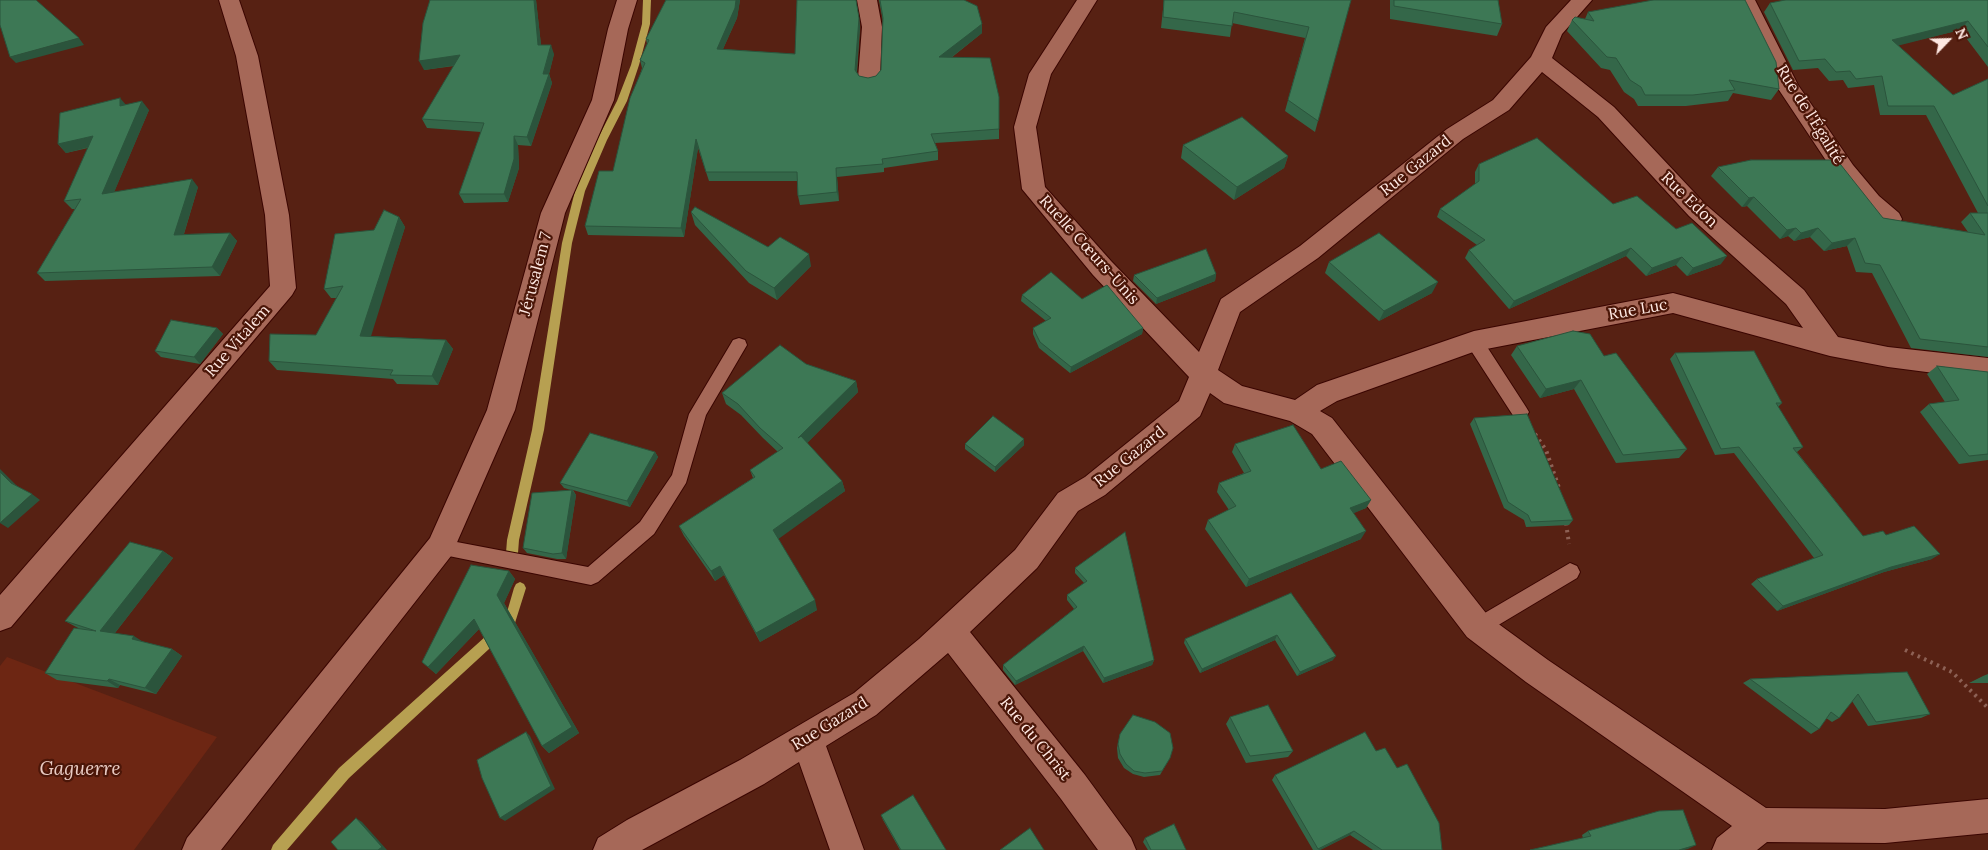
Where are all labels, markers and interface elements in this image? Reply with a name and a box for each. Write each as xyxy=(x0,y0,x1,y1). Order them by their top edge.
north arrow xyxy=(1923,15,1973,65)
text: N xyxy=(1951,25,1972,42)
street label: Rue de l'Égalité xyxy=(1772,62,1848,168)
street label: Rue Gazard xyxy=(1377,132,1455,200)
street label: Rue Edon xyxy=(1657,168,1721,232)
street label: Ruelle Cœurs-Unis xyxy=(1035,191,1143,309)
street label: Jérusalem 7 xyxy=(516,230,556,318)
street label: Rue Luc xyxy=(1607,295,1669,325)
street label: Rue Vitalem xyxy=(201,301,275,381)
street label: Rue Gazard xyxy=(1091,423,1169,491)
street label: Rue Gazard xyxy=(789,693,871,755)
street label: Rue du Christ xyxy=(996,693,1074,785)
park label: Gaguerre xyxy=(39,759,121,781)

